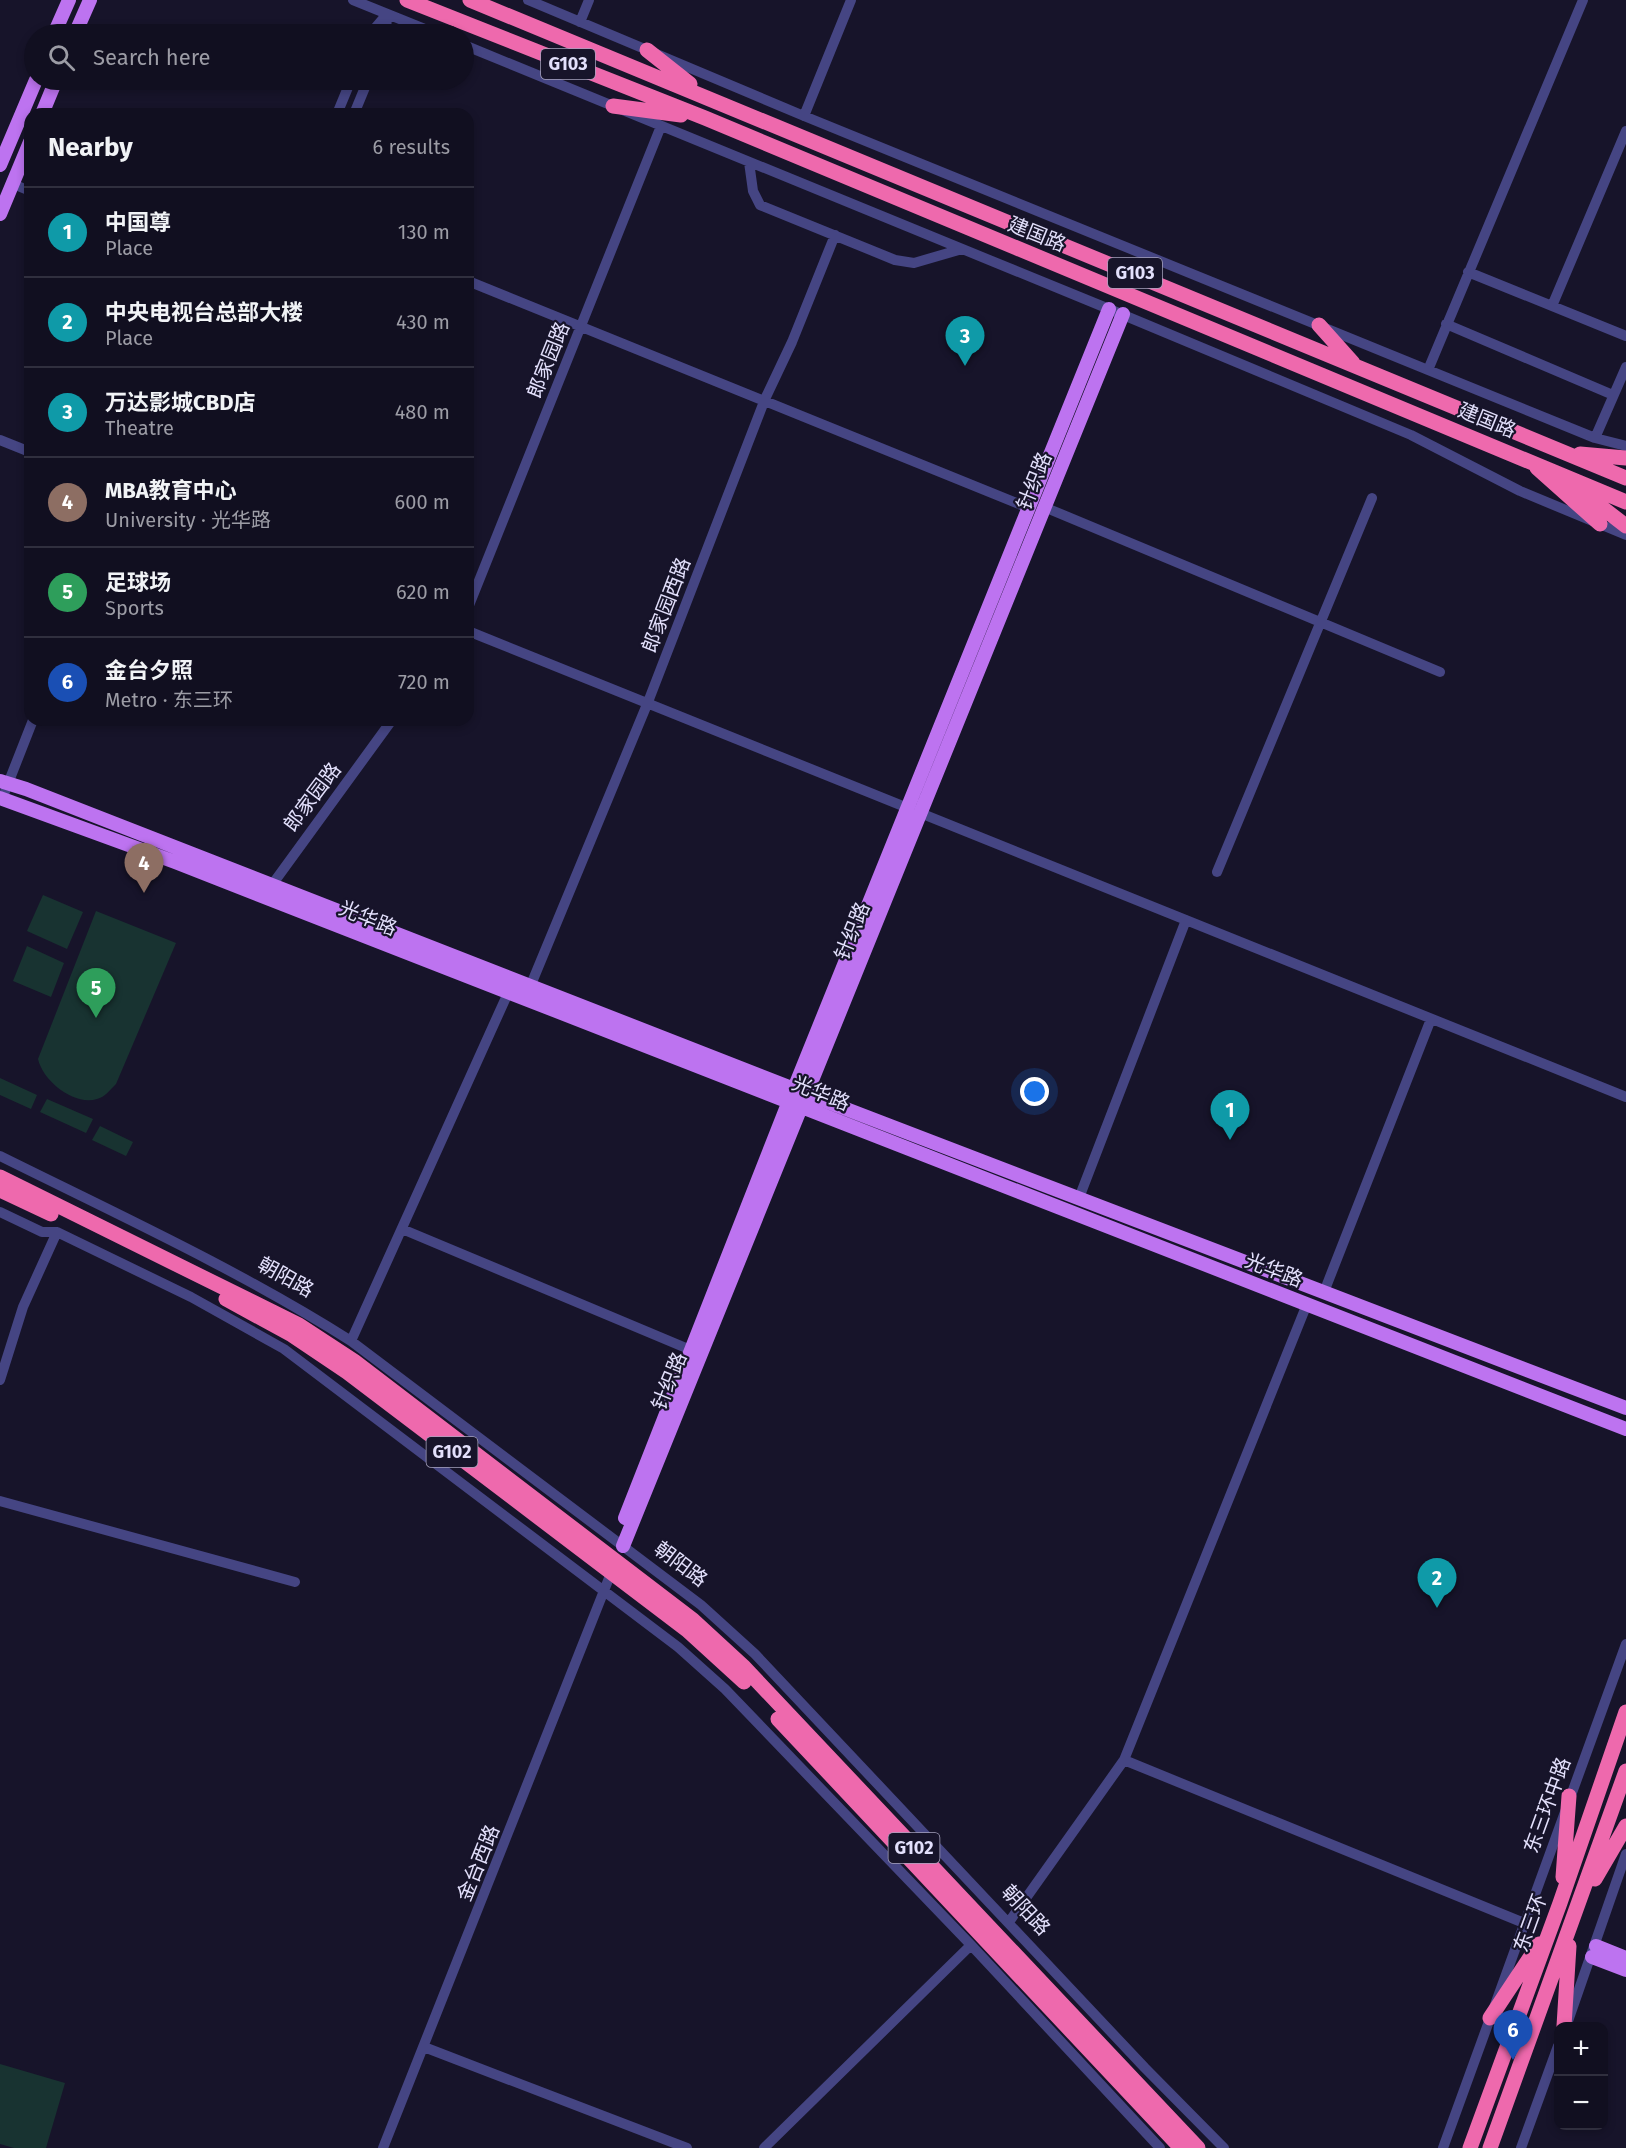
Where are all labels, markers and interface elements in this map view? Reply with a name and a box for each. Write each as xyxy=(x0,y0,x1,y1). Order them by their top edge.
search box xyxy=(24,24,474,90)
icon: search xyxy=(45,41,78,74)
text: Search here xyxy=(93,44,211,71)
road number: G103 xyxy=(541,49,595,79)
text: Nearby xyxy=(48,132,133,163)
text: 6 results xyxy=(373,135,450,159)
text: 中国尊 xyxy=(105,209,171,236)
street label: 建国路 xyxy=(1005,212,1069,256)
text: 1 xyxy=(63,220,72,244)
text: 130 m xyxy=(398,220,450,244)
text: Place xyxy=(105,236,153,260)
road number: G103 xyxy=(1108,258,1162,288)
text: 中央电视台总部大楼 xyxy=(105,299,303,326)
text: 2 xyxy=(62,310,73,334)
text: 430 m xyxy=(396,310,450,334)
pin: 3 xyxy=(946,316,984,366)
street label: 郎家园路 xyxy=(522,318,574,402)
text: Place xyxy=(105,326,153,350)
text: 万达影城CBD店 xyxy=(105,389,256,416)
street label: 建国路 xyxy=(1455,398,1519,442)
text: 3 xyxy=(62,400,73,424)
text: 480 m xyxy=(395,400,450,424)
text: Theatre xyxy=(105,416,174,440)
street label: 针织路 xyxy=(1012,449,1056,513)
text: MBA教育中心 xyxy=(105,477,237,504)
text: 4 xyxy=(62,490,73,514)
text: 600 m xyxy=(395,490,450,514)
text: University · 光华路 xyxy=(105,508,271,532)
street label: 郎家园西路 xyxy=(637,554,695,656)
text: 足球场 xyxy=(105,569,171,596)
text: 5 xyxy=(62,580,73,604)
text: 620 m xyxy=(396,580,450,604)
text: Sports xyxy=(105,596,164,620)
text: 金台夕照 xyxy=(105,657,193,684)
text: 6 xyxy=(62,670,73,694)
text: 720 m xyxy=(398,670,450,694)
text: Metro · 东三环 xyxy=(105,688,233,712)
street label: 郎家园路 xyxy=(278,758,346,836)
pin: 4 xyxy=(124,844,164,893)
street label: 光华路 xyxy=(336,896,400,940)
street label: 针织路 xyxy=(830,899,874,963)
pin: 5 xyxy=(76,968,116,1018)
street label: 光华路 xyxy=(789,1071,853,1115)
your location xyxy=(1020,1077,1049,1106)
pin: 1 xyxy=(1210,1090,1250,1140)
street label: 光华路 xyxy=(1242,1248,1306,1292)
street label: 朝阳路 xyxy=(254,1252,318,1302)
street label: 针织路 xyxy=(647,1349,691,1413)
road number: G102 xyxy=(426,1437,478,1467)
street label: 朝阳路 xyxy=(650,1536,712,1592)
pin: 2 xyxy=(1418,1558,1456,1608)
street label: 东三环中路 xyxy=(1519,1754,1575,1856)
street label: 金台西路 xyxy=(452,1821,504,1905)
road number: G102 xyxy=(888,1833,940,1863)
street label: 朝阳路 xyxy=(997,1880,1055,1940)
street label: 东三环 xyxy=(1508,1891,1552,1955)
pin: 6 xyxy=(1494,2010,1532,2060)
map controls xyxy=(1554,2022,1608,2130)
button: + xyxy=(1554,2022,1608,2076)
button: − xyxy=(1554,2076,1608,2130)

